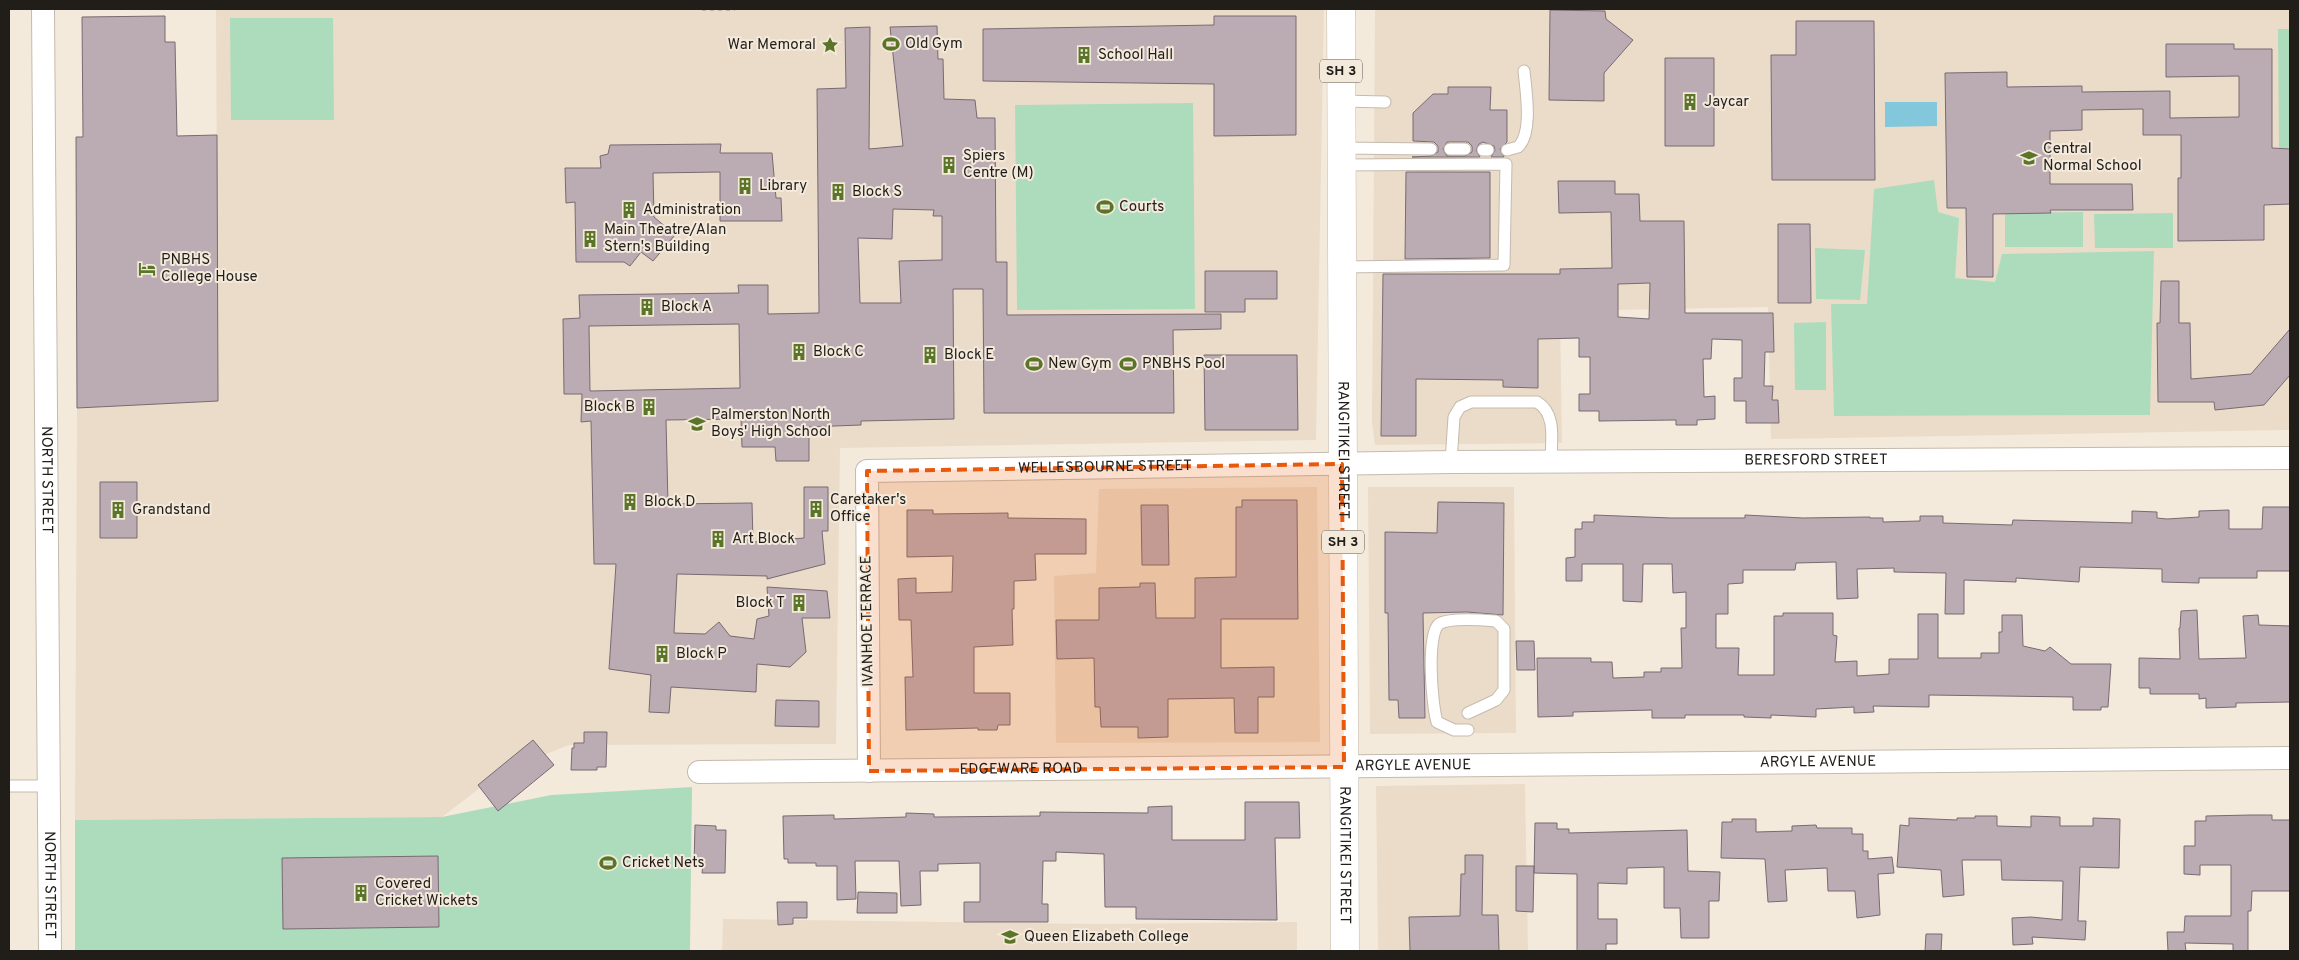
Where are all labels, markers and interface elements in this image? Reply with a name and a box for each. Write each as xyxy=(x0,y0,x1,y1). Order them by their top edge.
sports icon: Old Gym xyxy=(881,34,901,54)
place icon: War Memoral xyxy=(820,35,840,55)
place label: Old Gym xyxy=(905,35,963,54)
place label: War Memoral xyxy=(727,36,816,55)
building icon: School Hall xyxy=(1074,45,1094,65)
place label: School Hall xyxy=(1098,46,1173,65)
road number: SH 3 xyxy=(1320,59,1362,82)
building icon: Jaycar xyxy=(1680,92,1700,112)
place label: Jaycar xyxy=(1704,93,1749,112)
place label: Central Normal School xyxy=(2043,140,2142,176)
place label: Spiers Centre (M) xyxy=(963,147,1034,183)
school or university icon: Central Normal School xyxy=(2019,148,2039,168)
building icon: Spiers Centre (M) xyxy=(939,155,959,175)
building icon: Library xyxy=(735,176,755,196)
place label: Library xyxy=(759,177,807,196)
building icon: Block S xyxy=(828,182,848,202)
place label: Block S xyxy=(852,183,902,202)
sports icon: Courts xyxy=(1095,197,1115,217)
place label: Courts xyxy=(1119,198,1164,217)
building icon: Administration xyxy=(619,200,639,220)
place label: Administration xyxy=(643,201,741,220)
place label: Main Theatre/Alan Stern's Building xyxy=(604,221,726,257)
building icon: Main Theatre/Alan Stern's Building xyxy=(580,229,600,249)
place label: PNBHS College House xyxy=(161,251,258,287)
hotel icon: PNBHS College House xyxy=(137,259,157,279)
building icon: Block A xyxy=(637,297,657,317)
place label: Block A xyxy=(661,298,712,317)
building icon: Block C xyxy=(789,342,809,362)
place label: Block C xyxy=(813,343,864,362)
building icon: Block E xyxy=(920,345,940,365)
place label: Block E xyxy=(944,346,994,365)
sports icon: New Gym xyxy=(1024,354,1044,374)
sports icon: PNBHS Pool xyxy=(1118,354,1138,374)
place label: New Gym xyxy=(1048,355,1112,374)
place label: PNBHS Pool xyxy=(1142,355,1225,374)
street label: RANGITIKEI STREET xyxy=(1333,381,1353,519)
building icon: Block B xyxy=(639,397,659,417)
place label: Block B xyxy=(584,398,635,417)
place label: Palmerston North Boys' High School xyxy=(711,406,831,442)
school or university icon: Palmerston North Boys' High School xyxy=(687,414,707,434)
street label: NORTH STREET xyxy=(37,426,56,534)
street label: BERESFORD STREET xyxy=(1744,450,1888,470)
street label: WELLESBOURNE STREET xyxy=(1018,456,1192,478)
place label: Caretaker's Office xyxy=(830,491,906,527)
building icon: Block D xyxy=(620,492,640,512)
place label: Block D xyxy=(644,493,696,512)
building icon: Caretaker's Office xyxy=(806,499,826,519)
building icon: Grandstand xyxy=(108,500,128,520)
place label: Grandstand xyxy=(132,501,211,520)
building icon: Art Block xyxy=(708,529,728,549)
place label: Art Block xyxy=(732,530,795,549)
road number: SH 3 xyxy=(1322,530,1364,554)
street label: IVANHOE TERRACE xyxy=(857,555,879,687)
building icon: Block T xyxy=(789,593,809,613)
place label: Block T xyxy=(735,594,785,613)
building icon: Block P xyxy=(652,644,672,664)
place label: Block P xyxy=(676,645,727,664)
street label: ARGYLE AVENUE xyxy=(1760,752,1876,772)
street label: ARGYLE AVENUE xyxy=(1355,756,1471,776)
street label: EDGEWARE ROAD xyxy=(959,759,1083,779)
street label: RANGITIKEI STREET xyxy=(1335,786,1354,924)
street label: NORTH STREET xyxy=(40,831,59,939)
sports icon: Cricket Nets xyxy=(598,853,618,873)
place label: Cricket Nets xyxy=(622,854,705,873)
place label: Covered Cricket Wickets xyxy=(375,875,478,911)
building icon: Covered Cricket Wickets xyxy=(351,883,371,903)
school or university icon: Queen Elizabeth College xyxy=(1000,927,1020,947)
place label: Queen Elizabeth College xyxy=(1024,928,1189,947)

